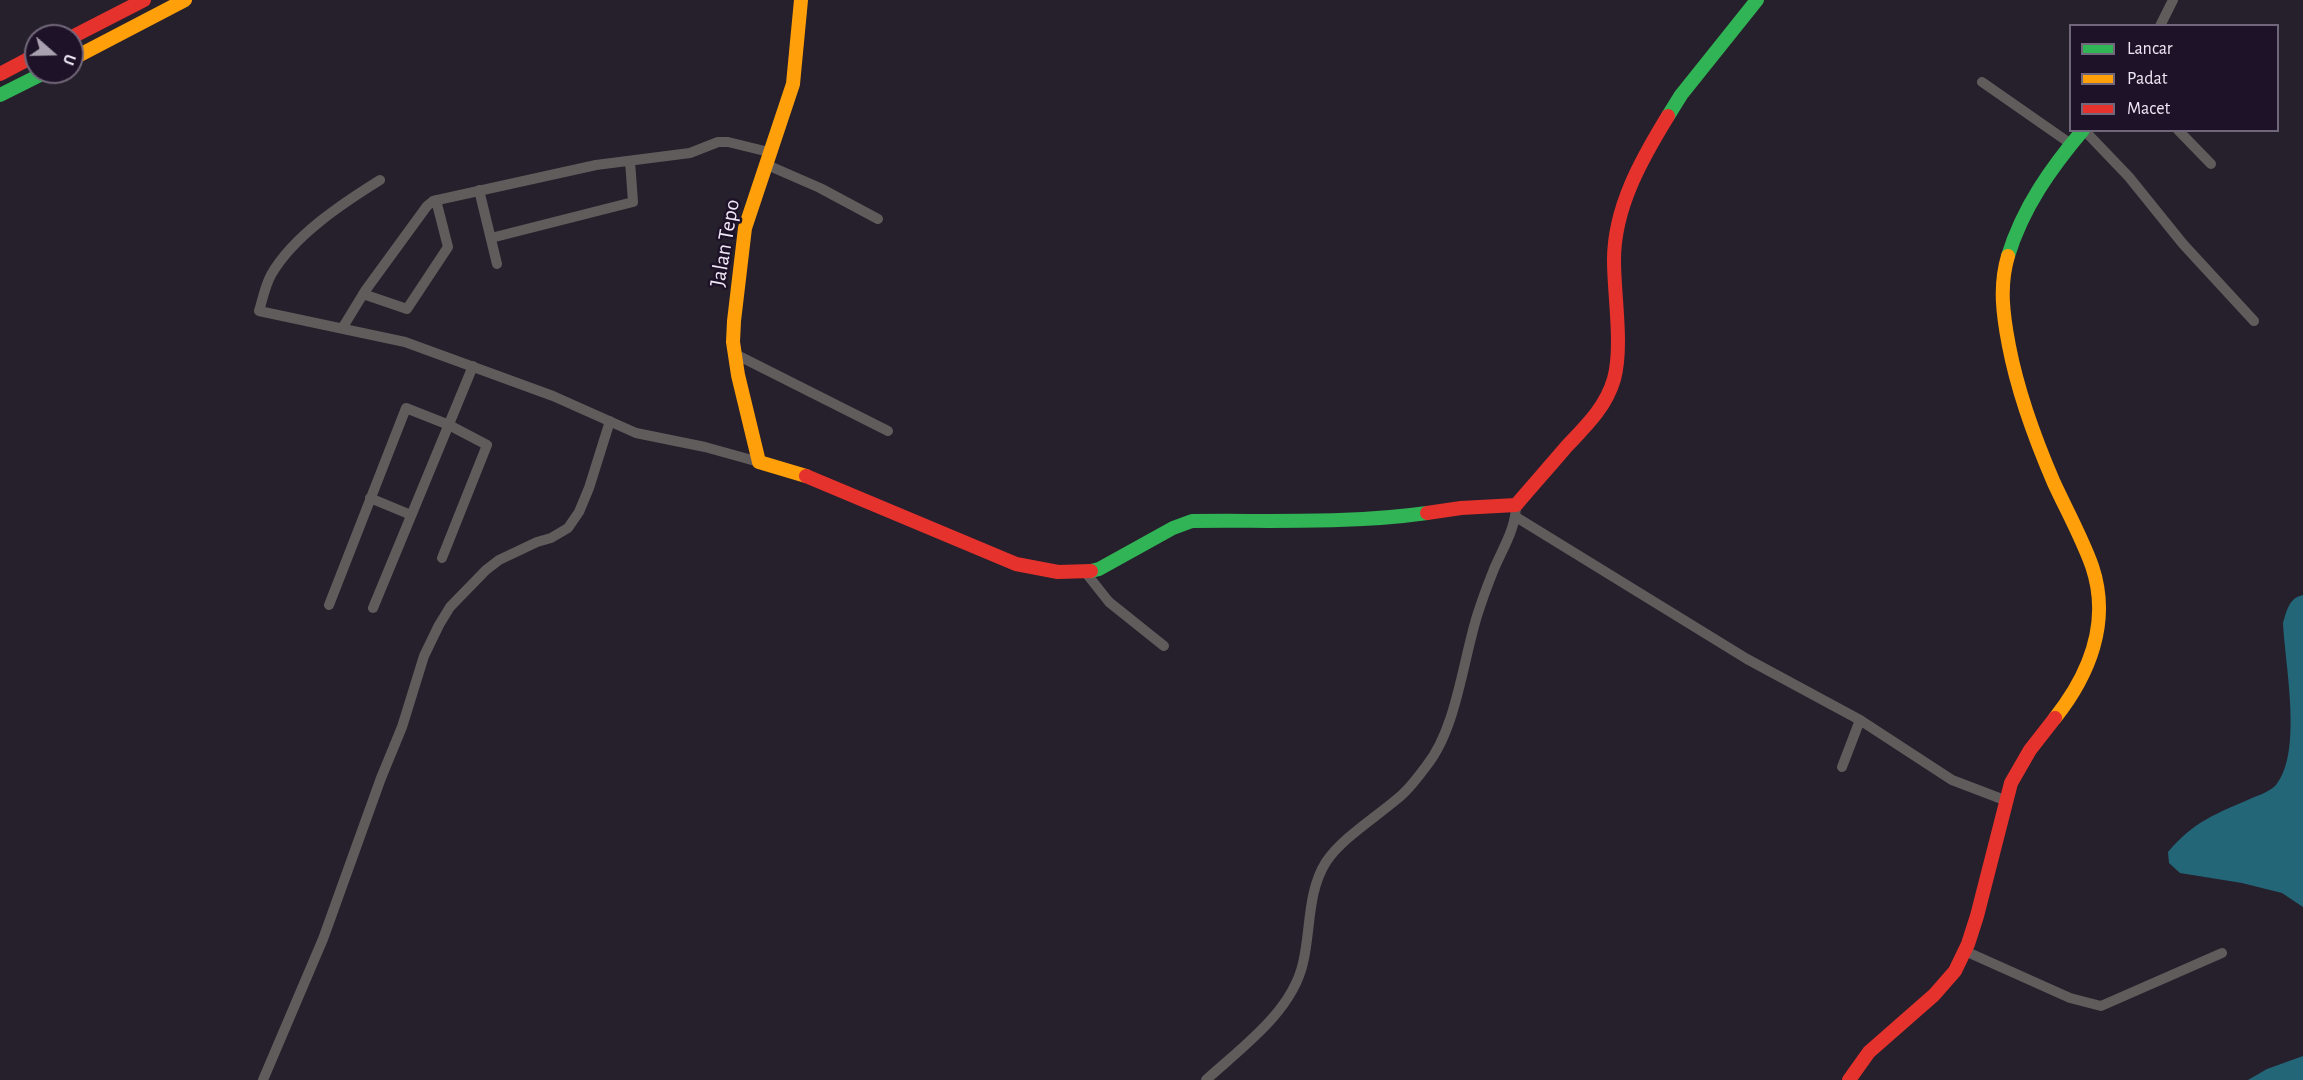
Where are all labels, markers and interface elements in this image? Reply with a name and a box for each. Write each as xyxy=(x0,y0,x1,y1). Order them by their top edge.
north arrow xyxy=(24,24,84,84)
legend xyxy=(2069,24,2279,132)
text: Lancar xyxy=(2127,40,2173,58)
text: U xyxy=(60,52,78,67)
text: Padat xyxy=(2127,70,2168,88)
text: Macet xyxy=(2127,100,2170,118)
street label: Jalan Tepo xyxy=(704,197,746,289)

